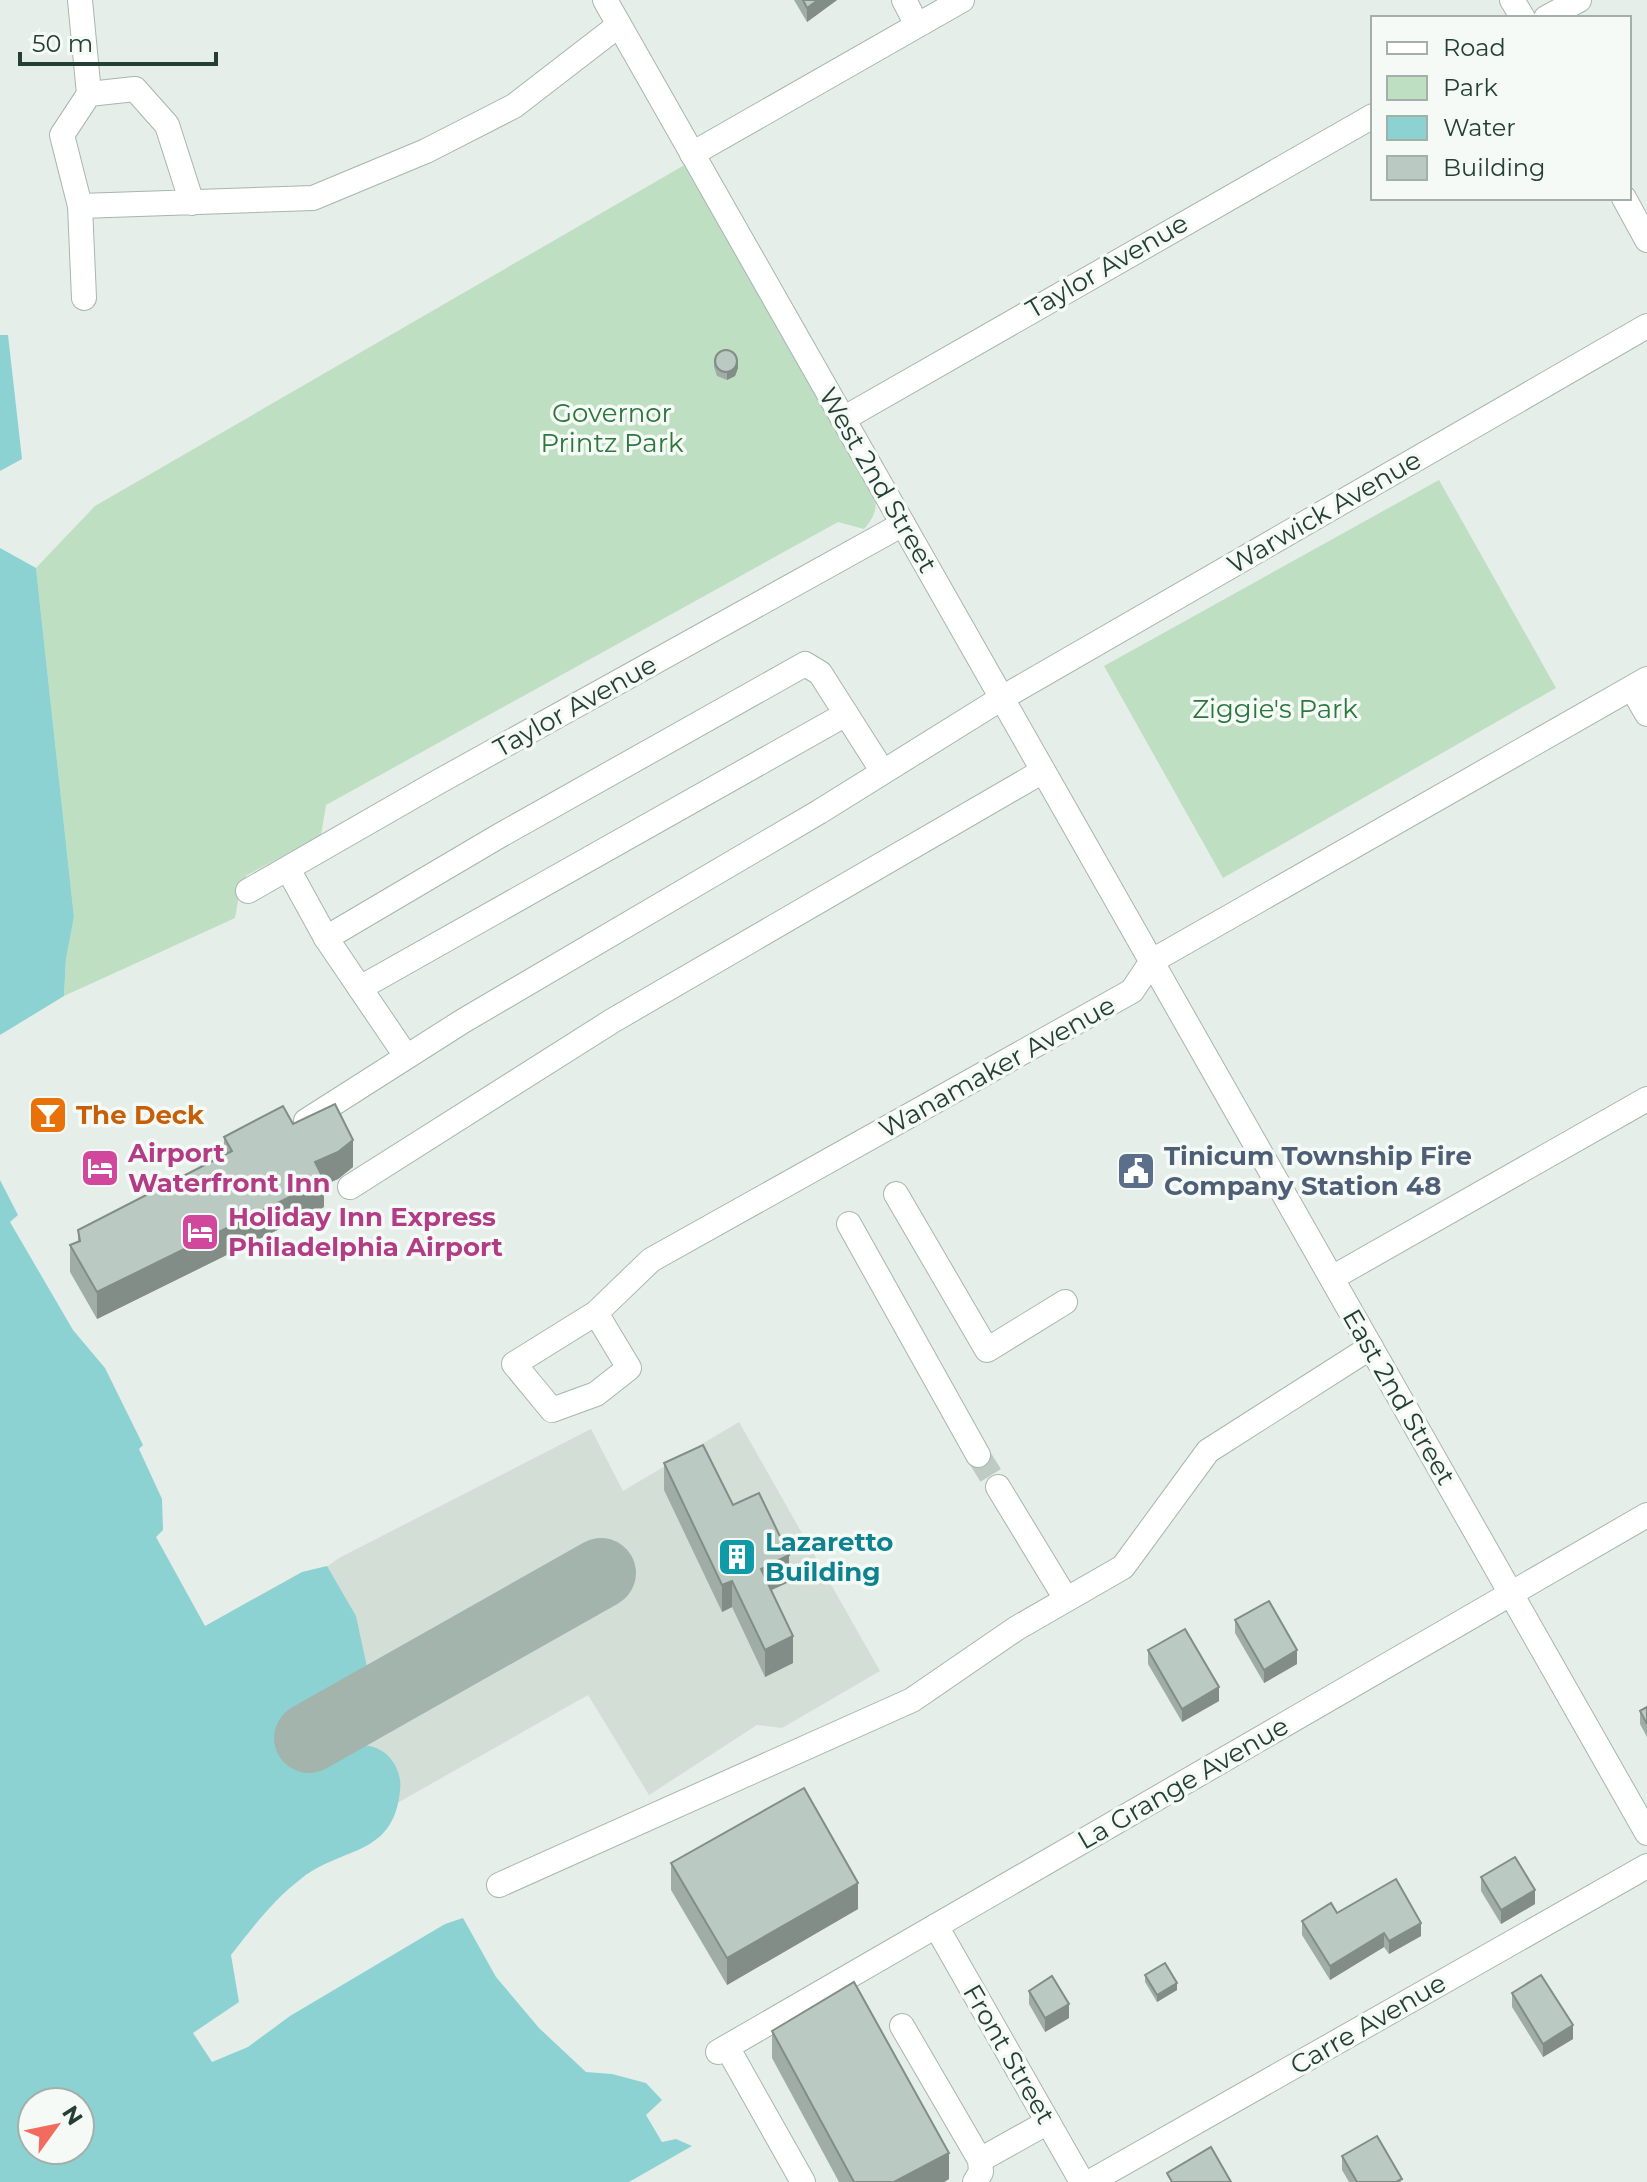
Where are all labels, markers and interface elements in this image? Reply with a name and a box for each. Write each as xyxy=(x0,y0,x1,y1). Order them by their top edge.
scale bar xyxy=(20,16,216,66)
legend xyxy=(1371,16,1631,200)
text: 50 m xyxy=(32,29,93,58)
text: Road xyxy=(1443,33,1506,62)
text: Park xyxy=(1443,73,1498,102)
text: Water xyxy=(1443,113,1516,142)
text: Building xyxy=(1443,153,1546,182)
street label: Taylor Avenue xyxy=(1020,207,1194,325)
street label: West 2nd Street xyxy=(812,382,944,578)
park label: Governor Printz Park xyxy=(541,397,684,459)
street label: Warwick Avenue xyxy=(1221,444,1427,580)
street label: Taylor Avenue xyxy=(488,648,662,764)
park label: Ziggie's Park xyxy=(1192,693,1358,725)
street label: Wanamaker Avenue xyxy=(873,989,1121,1145)
bar icon: The Deck xyxy=(27,1094,69,1136)
place label: The Deck xyxy=(76,1099,205,1131)
place label: Airport Waterfront Inn xyxy=(127,1137,331,1199)
place label: Tinicum Township Fire Company Station 48 xyxy=(1164,1140,1472,1202)
hotel icon: Airport Waterfront Inn xyxy=(79,1147,121,1189)
public building icon: Tinicum Township Fire Company Station 48 xyxy=(1115,1150,1157,1192)
place label: Holiday Inn Express Philadelphia Airport xyxy=(228,1201,503,1263)
hotel icon: Holiday Inn Express Philadelphia Airport xyxy=(179,1211,221,1253)
street label: East 2nd Street xyxy=(1336,1303,1462,1491)
place label: Lazaretto Building xyxy=(765,1526,893,1588)
building icon: Lazaretto Building xyxy=(716,1536,758,1578)
street label: La Grange Avenue xyxy=(1072,1710,1294,1856)
street label: Carre Avenue xyxy=(1284,1967,1452,2081)
street label: Front Street xyxy=(956,1978,1062,2130)
north arrow xyxy=(16,2086,96,2166)
text: N xyxy=(56,2101,89,2130)

